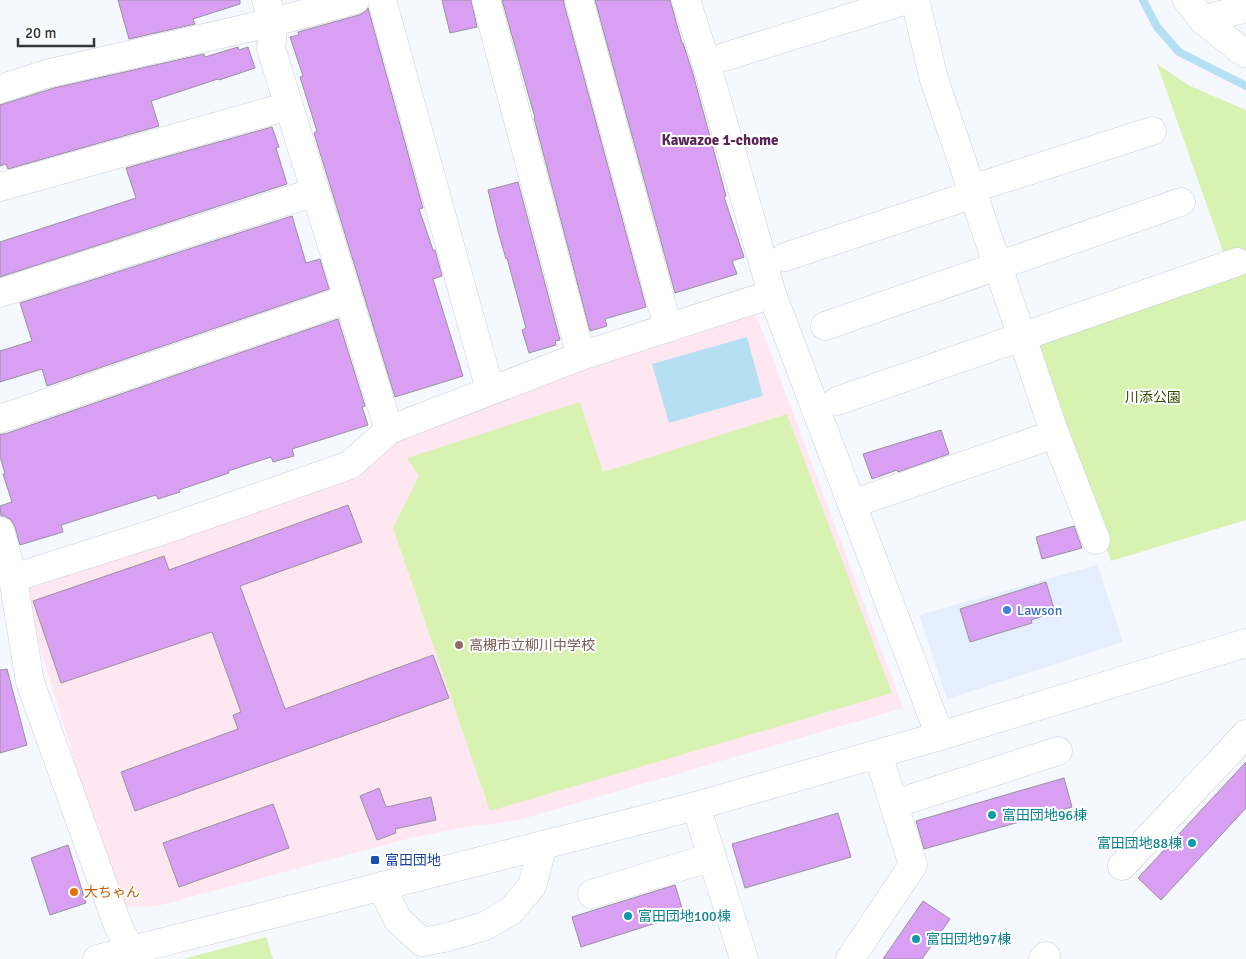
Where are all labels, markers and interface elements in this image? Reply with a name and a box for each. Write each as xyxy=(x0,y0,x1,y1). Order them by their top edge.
scale bar xyxy=(18,15,94,47)
text: 20 m xyxy=(25,24,56,42)
district label: Kawazoe 1-chome xyxy=(661,131,779,149)
park label: 川添公園 xyxy=(1125,389,1181,406)
place label: Lawson xyxy=(1017,602,1062,619)
marker: Lawson xyxy=(1001,604,1013,616)
place label: 高槻市立柳川中学校 xyxy=(469,637,595,654)
marker: 高槻市立柳川中学校 xyxy=(453,639,465,651)
place label: 富田団地96棟 xyxy=(1002,807,1087,824)
marker: 富田団地96棟 xyxy=(986,809,998,821)
place label: 富田団地88棟 xyxy=(1097,835,1182,852)
marker: 富田団地88棟 xyxy=(1186,837,1198,849)
place label: 富田団地 xyxy=(385,852,441,869)
marker: 富田団地 xyxy=(369,854,381,866)
place label: 大ちゃん xyxy=(84,884,140,901)
marker: 大ちゃん xyxy=(68,886,80,898)
place label: 富田団地100棟 xyxy=(638,908,731,925)
marker: 富田団地100棟 xyxy=(622,910,634,922)
place label: 富田団地97棟 xyxy=(926,931,1011,948)
marker: 富田団地97棟 xyxy=(910,933,922,945)

